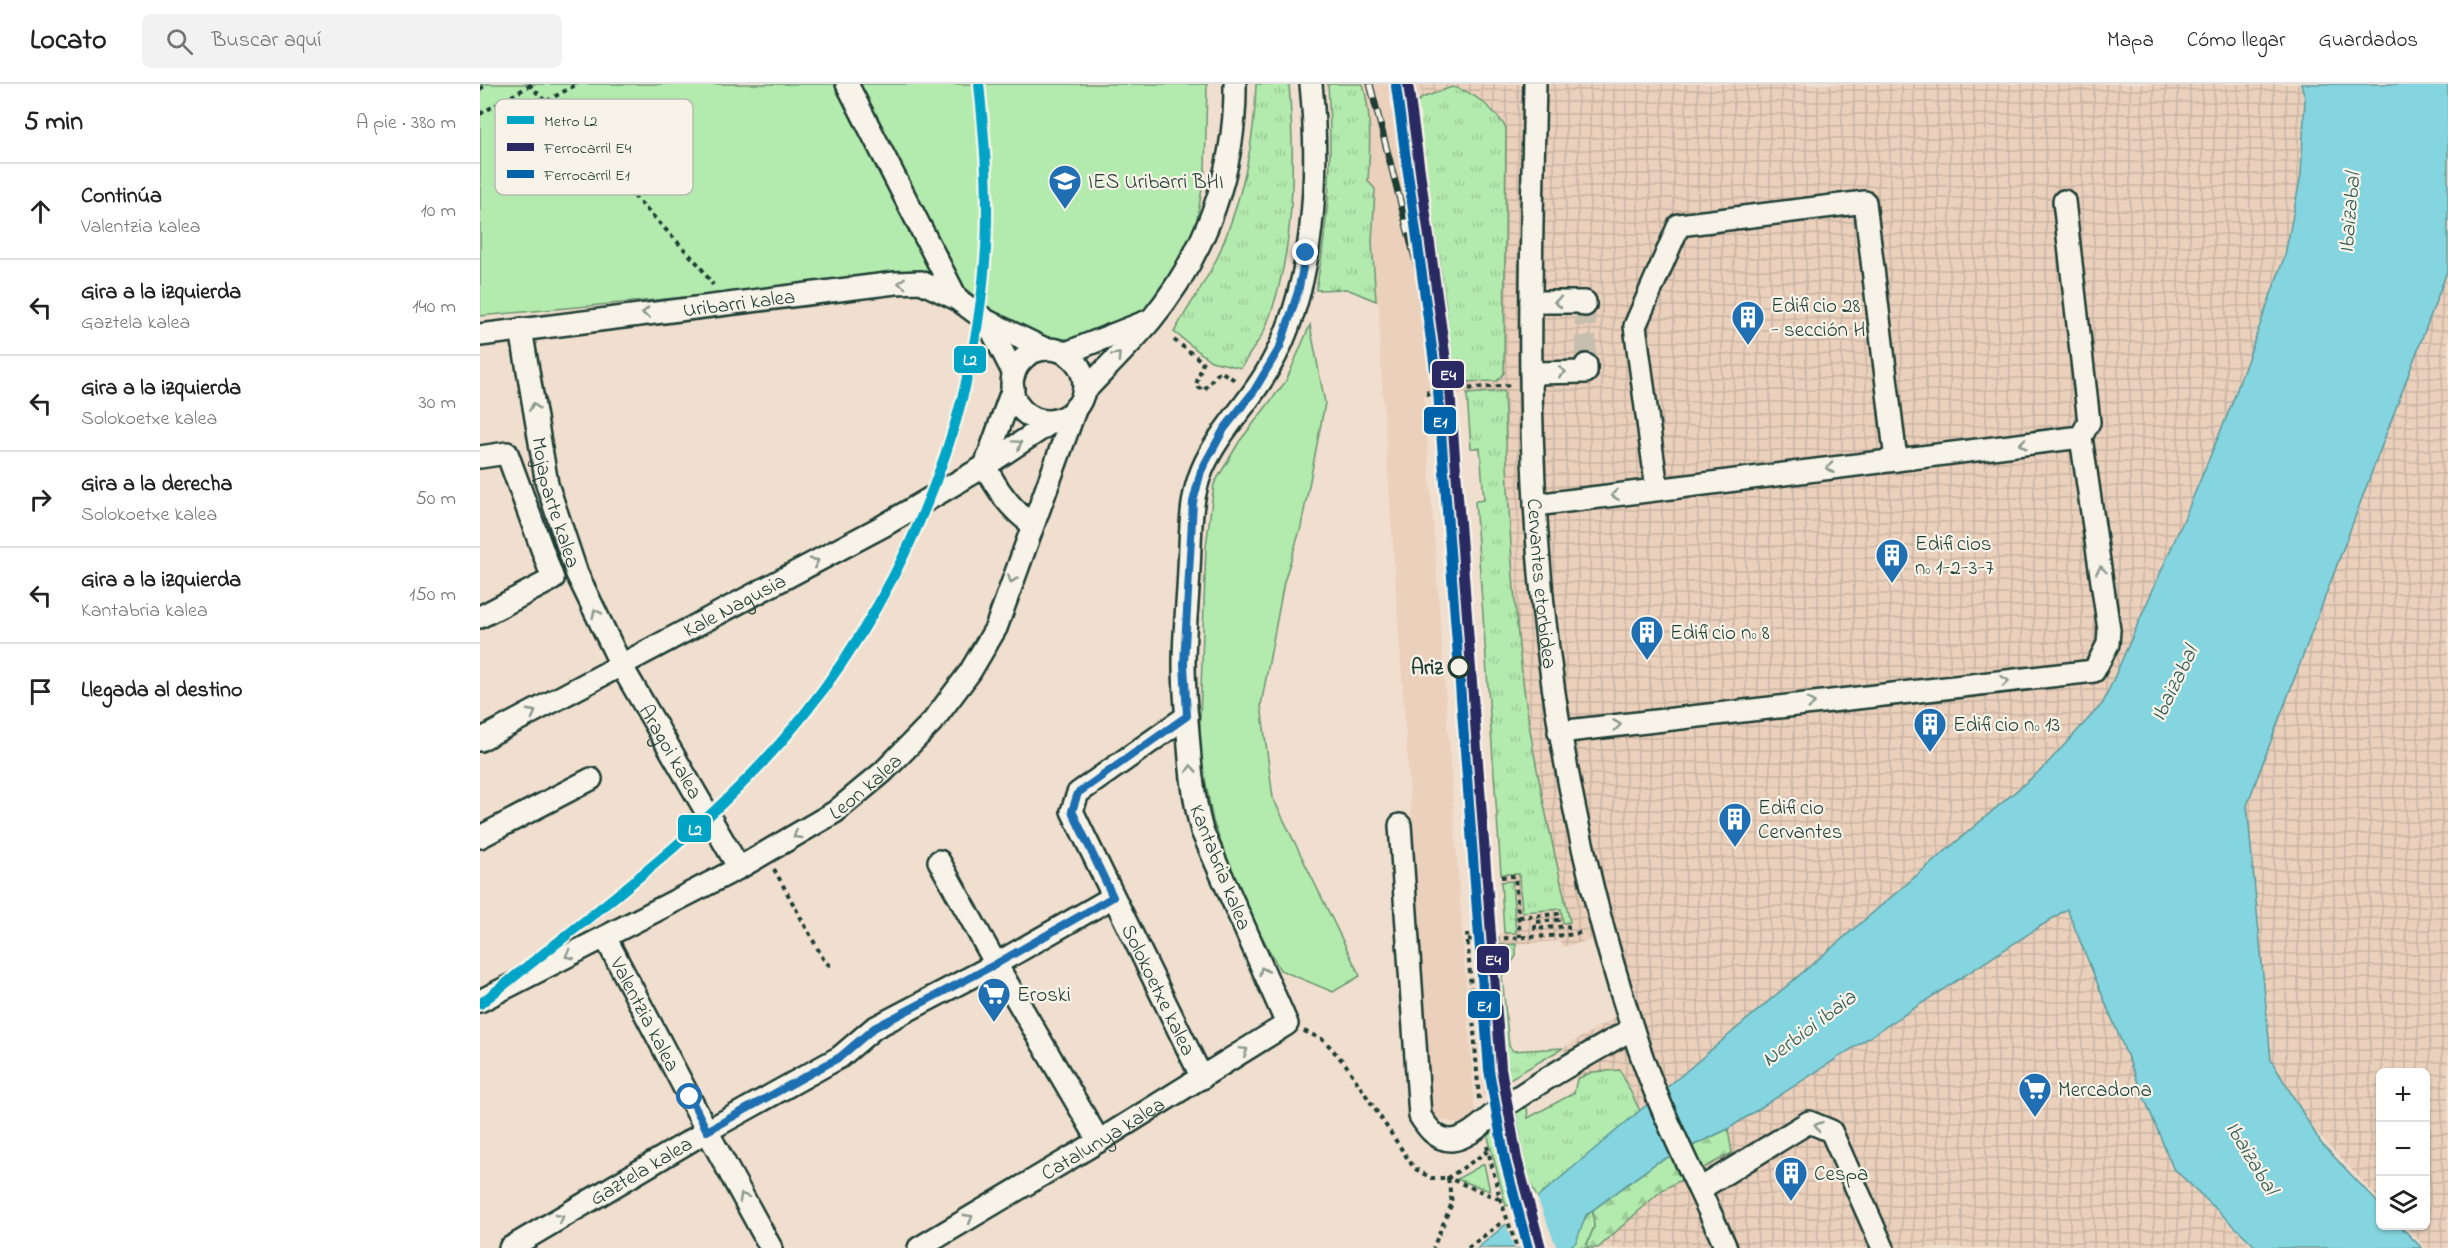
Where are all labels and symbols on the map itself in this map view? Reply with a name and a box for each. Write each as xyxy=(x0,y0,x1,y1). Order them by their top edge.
legend xyxy=(495,99,693,195)
text: Metro L2 xyxy=(544,110,597,134)
text: Ferrocarril E4 xyxy=(543,137,632,161)
school or university icon: IES Uribarri BHI xyxy=(1047,163,1083,210)
text: Ferrocarril E1 xyxy=(543,164,630,188)
place label: IES Uribarri BHI xyxy=(1088,168,1224,198)
water label: Ibaizabal xyxy=(2332,169,2371,255)
route end xyxy=(1292,239,1318,265)
one-way arrow xyxy=(897,276,906,289)
street label: Uribarri kalea xyxy=(681,283,797,326)
place label: Edificio 28 - sección H xyxy=(1771,292,1865,346)
one-way arrow xyxy=(1553,296,1562,308)
building icon: Edificio 28 - sección H xyxy=(1730,299,1766,346)
one-way arrow xyxy=(641,306,650,319)
line badge: L2 xyxy=(953,345,987,374)
text: L2 xyxy=(963,349,977,373)
one-way arrow xyxy=(1110,353,1121,363)
line badge: E4 xyxy=(1431,360,1465,389)
text: E4 xyxy=(1440,364,1457,388)
one-way arrow xyxy=(1557,366,1566,378)
one-way arrow xyxy=(528,402,541,412)
line badge: E1 xyxy=(1423,406,1457,435)
text: E1 xyxy=(1433,411,1448,435)
street label: Mojaparte kalea xyxy=(522,435,587,572)
one-way arrow xyxy=(2019,438,2028,450)
one-way arrow xyxy=(1011,440,1022,451)
one-way arrow xyxy=(1825,461,1834,474)
one-way arrow xyxy=(1611,488,1620,500)
street label: Cervantes etorbidea xyxy=(1518,498,1564,671)
place label: Edificios nº 1-2-3-7 xyxy=(1915,530,1994,584)
building icon: Edificios nº 1-2-3-7 xyxy=(1874,537,1910,584)
one-way arrow xyxy=(809,558,820,569)
one-way arrow xyxy=(2095,565,2107,574)
street label: Kale Nagusia xyxy=(679,567,792,646)
one-way arrow xyxy=(1007,573,1020,584)
one-way arrow xyxy=(592,608,603,619)
building icon: Edificio nº 8 xyxy=(1629,614,1665,661)
place label: Edificio nº 8 xyxy=(1670,619,1770,649)
water label: Ibaizabal xyxy=(2144,639,2209,728)
place label: Ariz xyxy=(1411,654,1444,684)
marker: Ariz xyxy=(1448,656,1470,678)
one-way arrow xyxy=(2000,675,2009,688)
one-way arrow xyxy=(1806,697,1816,710)
street label: Aragoi kalea xyxy=(630,699,709,805)
building icon: Edificio nº 13 xyxy=(1912,706,1948,753)
one-way arrow xyxy=(525,709,536,720)
place label: Edificio nº 13 xyxy=(1953,711,2060,741)
one-way arrow xyxy=(1613,720,1622,732)
street label: Leon kalea xyxy=(824,748,910,829)
one-way arrow xyxy=(1185,764,1198,773)
place label: Edificio Cervantes xyxy=(1758,794,1842,848)
street label: Kantabria kalea xyxy=(1180,800,1258,935)
building icon: Edificio Cervantes xyxy=(1717,801,1753,848)
line badge: L2 xyxy=(677,814,712,843)
text: L2 xyxy=(688,819,702,843)
one-way arrow xyxy=(793,828,803,839)
street label: Solokoetxe kalea xyxy=(1112,919,1202,1061)
line badge: E4 xyxy=(1476,945,1510,974)
one-way arrow xyxy=(564,948,575,960)
text: E4 xyxy=(1485,949,1502,973)
street label: Valentzia kalea xyxy=(601,951,686,1078)
one-way arrow xyxy=(1258,966,1270,977)
supermarket icon: Eroski xyxy=(976,976,1012,1023)
place label: Eroski xyxy=(1017,981,1071,1011)
water label: Nerbioi ibaia xyxy=(1756,982,1865,1076)
line badge: E1 xyxy=(1467,990,1501,1019)
text: E1 xyxy=(1477,995,1492,1019)
one-way arrow xyxy=(1238,1046,1248,1058)
supermarket icon: Mercadona xyxy=(2017,1071,2053,1118)
place label: Mercadona xyxy=(2058,1076,2152,1106)
route start xyxy=(676,1083,702,1109)
street label: Catalunya kalea xyxy=(1036,1090,1171,1189)
water label: Ibaizabal xyxy=(2216,1116,2286,1203)
one-way arrow xyxy=(1813,1121,1823,1134)
street label: Gaztela kalea xyxy=(585,1130,699,1214)
building icon: Cespa xyxy=(1773,1155,1809,1202)
place label: Cespa xyxy=(1814,1160,1868,1190)
one-way arrow xyxy=(739,1193,750,1203)
one-way arrow xyxy=(554,1214,564,1226)
one-way arrow xyxy=(963,1214,973,1226)

